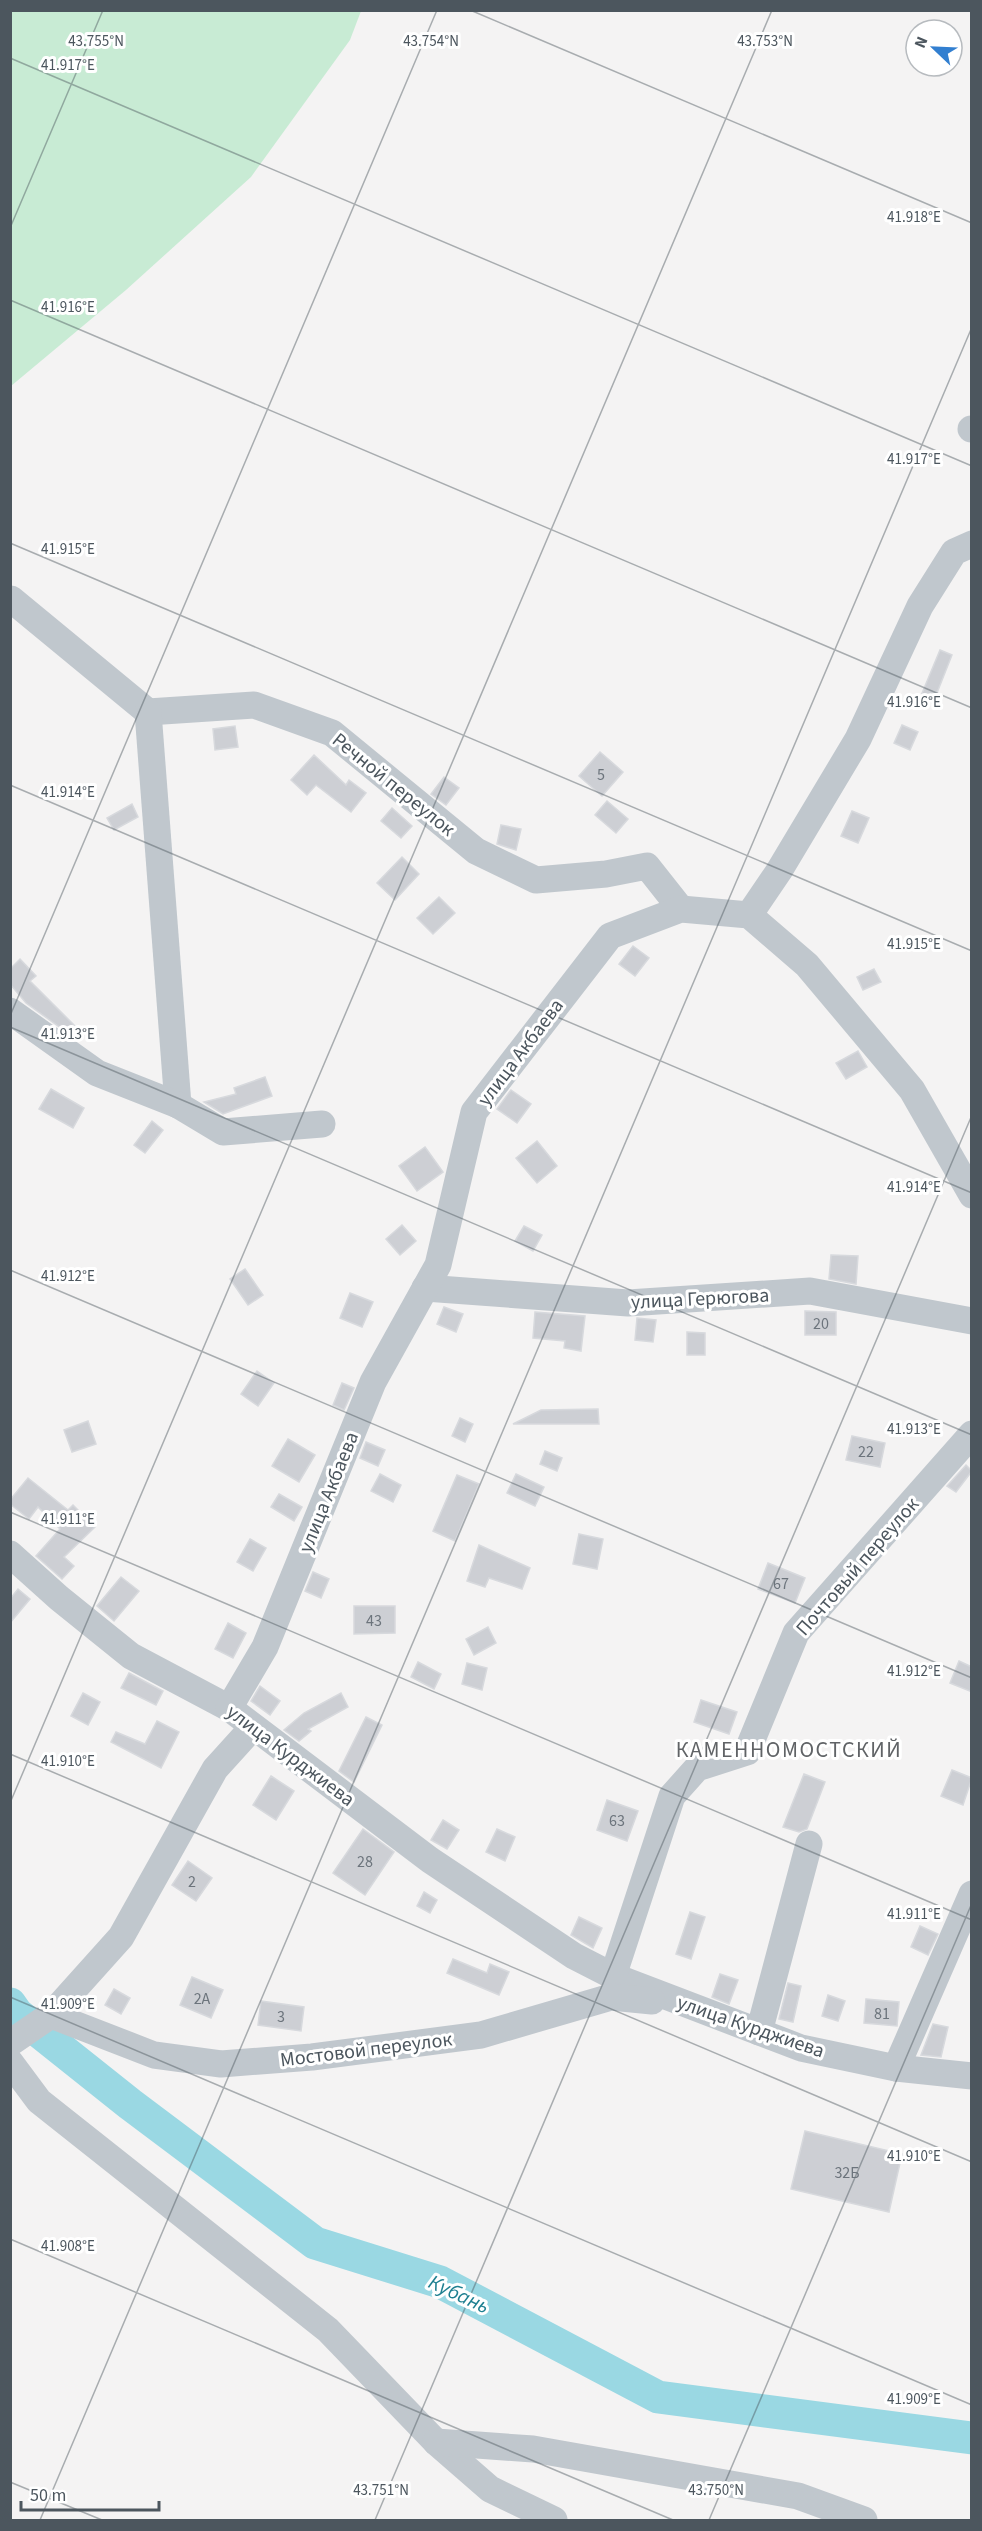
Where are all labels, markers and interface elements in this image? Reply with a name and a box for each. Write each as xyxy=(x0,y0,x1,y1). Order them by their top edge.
north arrow xyxy=(904,18,964,78)
text: 43.755°N xyxy=(68,31,124,52)
text: 43.754°N xyxy=(403,31,459,52)
text: 43.753°N xyxy=(737,31,793,52)
text: N xyxy=(909,33,933,52)
text: 41.917°E xyxy=(41,55,95,76)
text: 41.918°E xyxy=(887,207,941,228)
text: 41.916°E xyxy=(41,297,95,318)
text: 41.917°E xyxy=(887,449,941,470)
text: 41.915°E xyxy=(41,539,95,560)
text: 41.916°E xyxy=(887,692,941,713)
street label: Речной переулок xyxy=(326,726,461,843)
house number: 5 xyxy=(597,764,605,786)
text: 41.914°E xyxy=(41,782,95,803)
text: 41.915°E xyxy=(887,934,941,955)
street label: улица Акбаева xyxy=(471,993,571,1112)
text: 41.913°E xyxy=(41,1024,95,1045)
text: 41.914°E xyxy=(887,1177,941,1198)
text: 41.912°E xyxy=(41,1266,95,1287)
street label: улица Герюгова xyxy=(630,1281,770,1317)
house number: 20 xyxy=(813,1313,829,1335)
text: 41.913°E xyxy=(887,1419,941,1440)
street label: улица Акбаева xyxy=(292,1428,366,1557)
house number: 22 xyxy=(858,1441,874,1463)
street label: Почтовый переулок xyxy=(790,1491,926,1642)
text: 41.911°E xyxy=(41,1509,95,1530)
house number: 67 xyxy=(773,1573,789,1595)
house number: 43 xyxy=(366,1610,382,1632)
text: 41.912°E xyxy=(887,1661,941,1682)
street label: улица Курджиева xyxy=(220,1698,360,1813)
district label: КАМЕННОМОСТСКИЙ xyxy=(676,1734,902,1766)
text: 41.910°E xyxy=(41,1751,95,1772)
house number: 63 xyxy=(609,1810,625,1832)
house number: 28 xyxy=(357,1851,373,1873)
house number: 2 xyxy=(188,1871,196,1893)
text: 41.911°E xyxy=(887,1904,941,1925)
house number: 2А xyxy=(194,1988,211,2010)
street label: улица Курджиева xyxy=(673,1989,828,2065)
text: 41.909°E xyxy=(41,1994,95,2015)
house number: 81 xyxy=(874,2003,890,2025)
house number: 3 xyxy=(277,2006,285,2028)
street label: Мостовой переулок xyxy=(279,2026,454,2074)
text: 41.910°E xyxy=(887,2146,941,2167)
house number: 32Б xyxy=(834,2162,860,2184)
text: 41.908°E xyxy=(41,2236,95,2257)
water label: Кубань xyxy=(424,2267,494,2321)
text: 41.909°E xyxy=(887,2389,941,2410)
scale bar xyxy=(21,2474,159,2512)
text: 43.751°N xyxy=(353,2480,409,2501)
text: 43.750°N xyxy=(688,2480,744,2501)
text: 50 m xyxy=(30,2483,66,2508)

